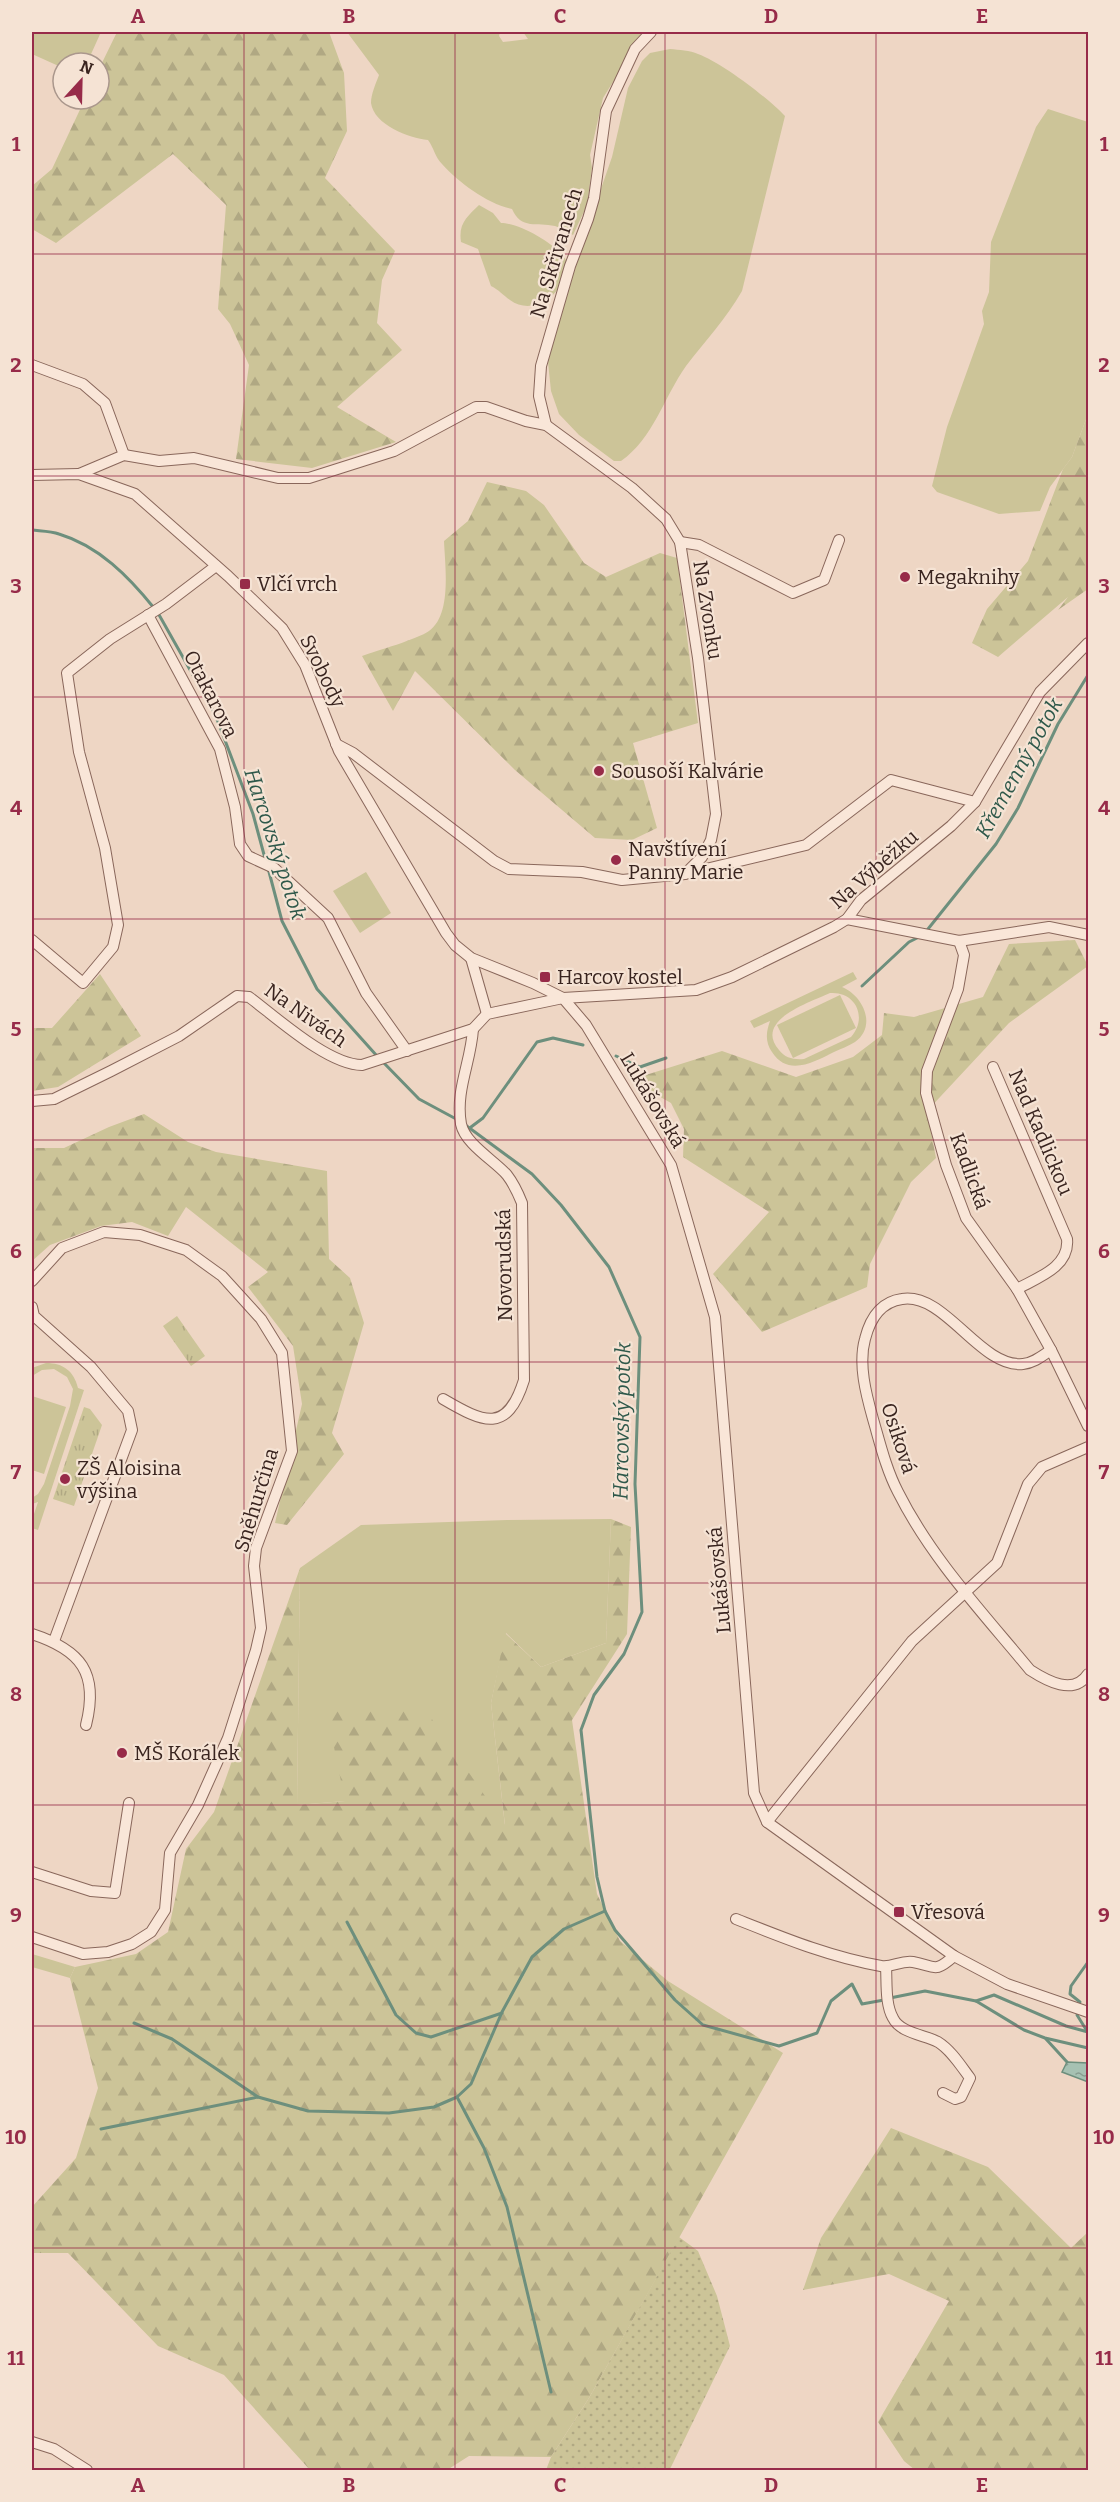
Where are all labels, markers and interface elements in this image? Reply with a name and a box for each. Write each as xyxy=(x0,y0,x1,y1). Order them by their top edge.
text: A xyxy=(131,4,146,28)
text: B xyxy=(343,4,356,28)
text: C xyxy=(554,4,566,28)
text: D xyxy=(764,4,778,28)
text: E xyxy=(976,4,988,28)
north arrow xyxy=(51,51,111,111)
text: N xyxy=(77,56,96,79)
text: 1 xyxy=(12,132,21,156)
text: 1 xyxy=(1100,132,1109,156)
street label: Na Skřivanech xyxy=(525,185,587,321)
text: 2 xyxy=(10,353,22,377)
text: 2 xyxy=(1098,353,1110,377)
street label: Na Zvonku xyxy=(688,559,728,661)
place label: Megaknihy xyxy=(917,565,1020,589)
marker: Megaknihy xyxy=(898,570,912,584)
place label: Vlčí vrch xyxy=(257,572,338,596)
text: 3 xyxy=(10,574,22,598)
text: 3 xyxy=(1098,574,1110,598)
marker: Vlčí vrch xyxy=(238,577,252,591)
street label: Svobody xyxy=(295,631,351,712)
street label: Otakarova xyxy=(179,646,243,742)
water label: Křemenný potok xyxy=(970,693,1069,843)
place label: Sousoší Kalvárie xyxy=(611,759,764,783)
marker: Sousoší Kalvárie xyxy=(592,764,606,778)
water label: Harcovský potok xyxy=(238,765,312,924)
text: 4 xyxy=(10,796,22,820)
text: 4 xyxy=(1098,796,1110,820)
street label: Na Výběžku xyxy=(825,824,923,914)
place label: Navštívení Panny Marie xyxy=(628,837,744,884)
marker: Navštívení Panny Marie xyxy=(609,853,623,867)
place label: Harcov kostel xyxy=(557,965,683,989)
marker: Harcov kostel xyxy=(538,970,552,984)
street label: Na Nivách xyxy=(260,978,352,1052)
text: 5 xyxy=(11,1017,22,1041)
text: 5 xyxy=(1099,1017,1110,1041)
street label: Lukášovská xyxy=(615,1048,691,1152)
street label: Nad Kadlickou xyxy=(1004,1065,1078,1199)
street label: Kadlická xyxy=(945,1130,995,1212)
street label: Novorudská xyxy=(491,1208,517,1321)
text: 6 xyxy=(10,1239,22,1263)
text: 6 xyxy=(1098,1239,1110,1263)
water label: Harcovský potok xyxy=(608,1341,636,1500)
street label: Osiková xyxy=(876,1400,922,1477)
street label: Sněhurčina xyxy=(229,1445,283,1555)
place label: ZŠ Aloisina výšina xyxy=(76,1456,181,1503)
text: 7 xyxy=(11,1460,22,1484)
text: 7 xyxy=(1099,1460,1110,1484)
marker: ZŠ Aloisina výšina xyxy=(58,1472,72,1486)
street label: Lukášovská xyxy=(702,1526,736,1634)
text: 8 xyxy=(10,1682,22,1706)
text: 8 xyxy=(1098,1682,1110,1706)
place label: MŠ Korálek xyxy=(134,1741,240,1765)
marker: MŠ Korálek xyxy=(115,1746,129,1760)
place label: Vřesová xyxy=(911,1900,985,1924)
text: 9 xyxy=(10,1903,22,1927)
text: 9 xyxy=(1098,1903,1110,1927)
marker: Vřesová xyxy=(892,1905,906,1919)
text: 10 xyxy=(5,2125,27,2149)
text: 10 xyxy=(1093,2125,1115,2149)
text: 11 xyxy=(7,2346,25,2370)
text: 11 xyxy=(1095,2346,1113,2370)
text: A xyxy=(131,2473,146,2497)
text: B xyxy=(343,2473,356,2497)
text: C xyxy=(554,2473,566,2497)
text: D xyxy=(764,2473,778,2497)
text: E xyxy=(976,2473,988,2497)

